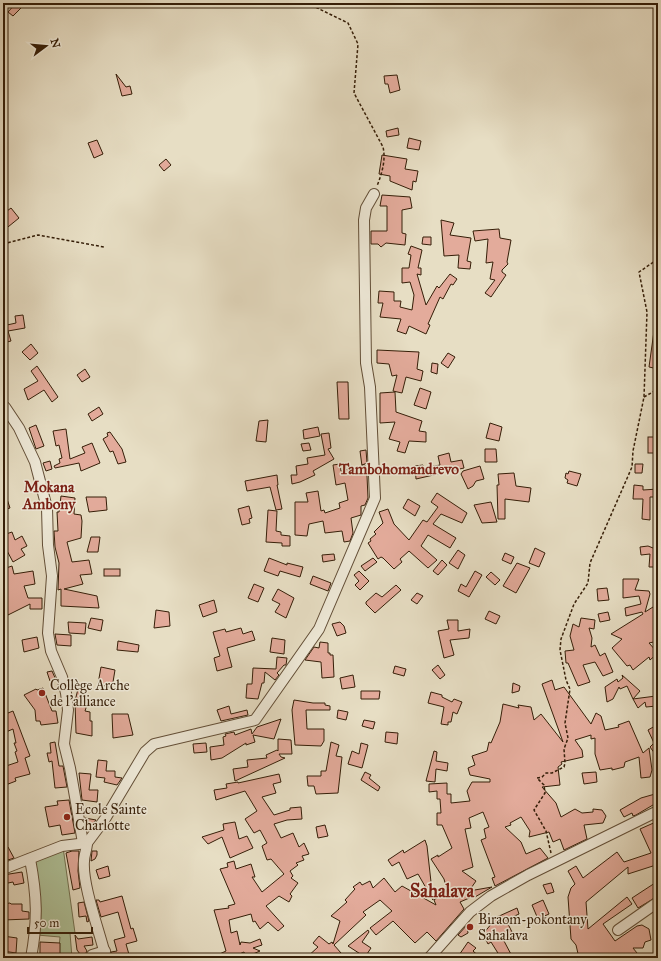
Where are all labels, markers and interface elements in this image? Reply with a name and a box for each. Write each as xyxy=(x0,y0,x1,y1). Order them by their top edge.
north arrow xyxy=(26,26,66,66)
text: N xyxy=(48,37,63,50)
district label: Tambohomandrevo xyxy=(338,460,459,478)
district label: Mokana Ambony xyxy=(22,478,76,514)
place label: Collège Arche de l'alliance xyxy=(50,677,130,710)
marker: Collège Arche de l'alliance xyxy=(37,688,47,698)
place label: Ecole Sainte Charlotte xyxy=(75,801,147,834)
marker: Ecole Sainte Charlotte xyxy=(62,812,72,822)
district label: Sahalava xyxy=(410,880,474,902)
scale bar xyxy=(28,909,92,935)
place label: Biraom-pokontany Sahalava xyxy=(478,911,587,944)
text: 50 m xyxy=(34,916,59,930)
marker: Biraom-pokontany Sahalava xyxy=(465,922,475,932)

